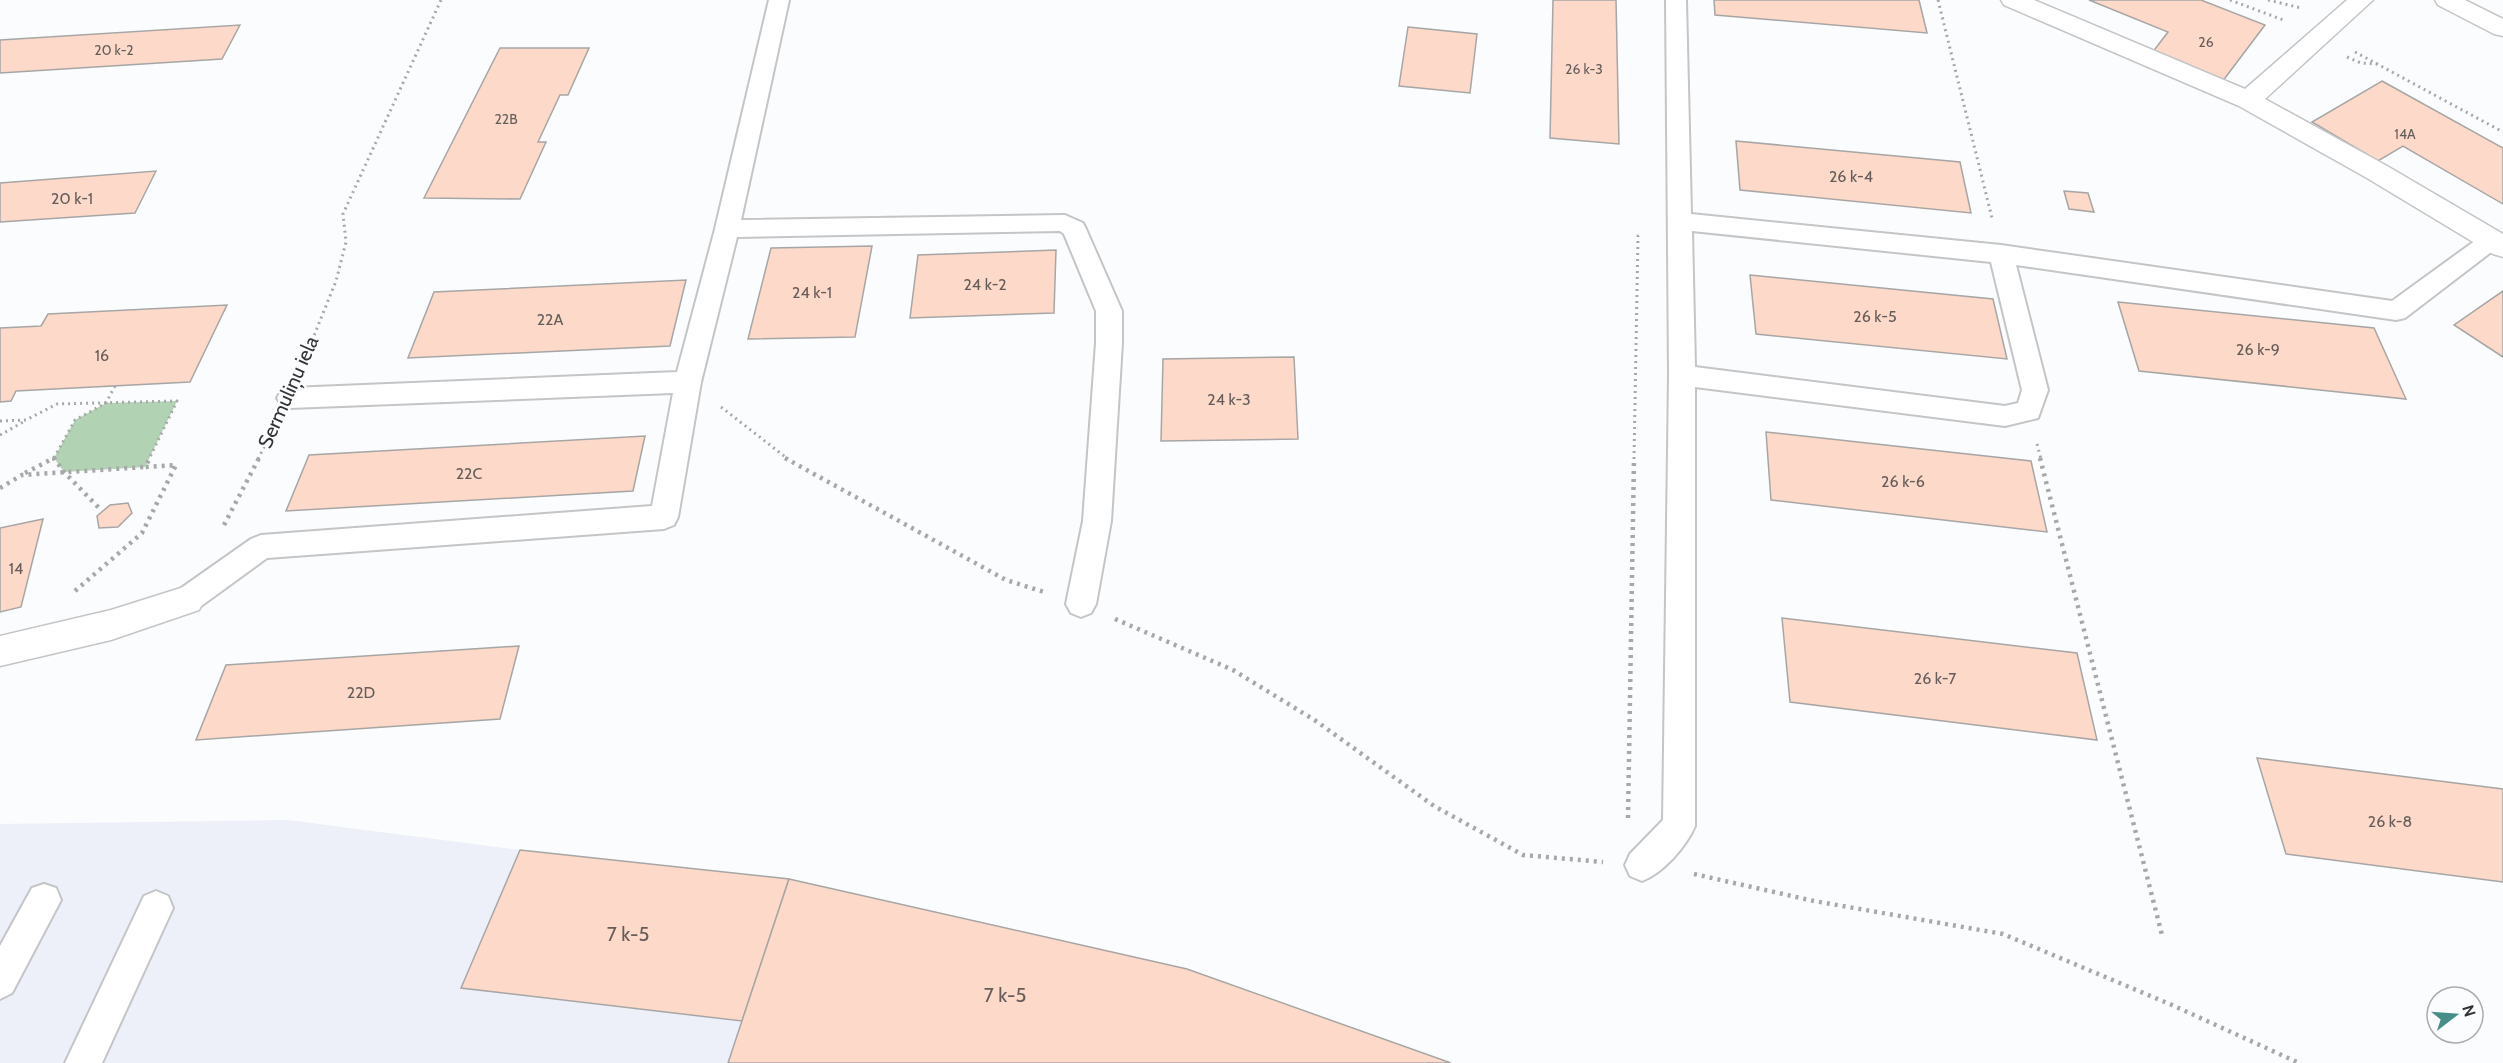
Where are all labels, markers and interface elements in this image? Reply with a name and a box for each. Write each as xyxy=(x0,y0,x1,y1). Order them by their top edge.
house number: 26 xyxy=(2198,33,2214,51)
house number: 20 k-2 xyxy=(94,41,134,59)
house number: 26 k-3 xyxy=(1565,60,1603,78)
house number: 22B xyxy=(494,110,518,128)
house number: 14A xyxy=(2394,125,2416,143)
house number: 26 k-4 xyxy=(1829,167,1873,186)
house number: 20 k-1 xyxy=(51,189,93,208)
house number: 24 k-2 xyxy=(963,275,1007,294)
house number: 24 k-1 xyxy=(792,283,832,302)
house number: 26 k-5 xyxy=(1853,307,1897,326)
house number: 22A xyxy=(537,310,563,329)
street label: Sermuliņu iela xyxy=(253,332,324,452)
house number: 26 k-9 xyxy=(2236,340,2280,359)
house number: 16 xyxy=(95,346,109,365)
house number: 24 k-3 xyxy=(1207,390,1251,409)
house number: 22C xyxy=(456,464,482,483)
house number: 26 k-6 xyxy=(1881,472,1925,491)
house number: 14 xyxy=(9,559,23,578)
house number: 26 k-7 xyxy=(1914,669,1956,688)
house number: 22D xyxy=(347,683,375,702)
house number: 26 k-8 xyxy=(2368,812,2412,831)
house number: 7 k-5 xyxy=(607,922,649,946)
house number: 7 k-5 xyxy=(984,983,1026,1007)
north arrow xyxy=(2425,985,2485,1045)
text: N xyxy=(2458,1003,2480,1019)

